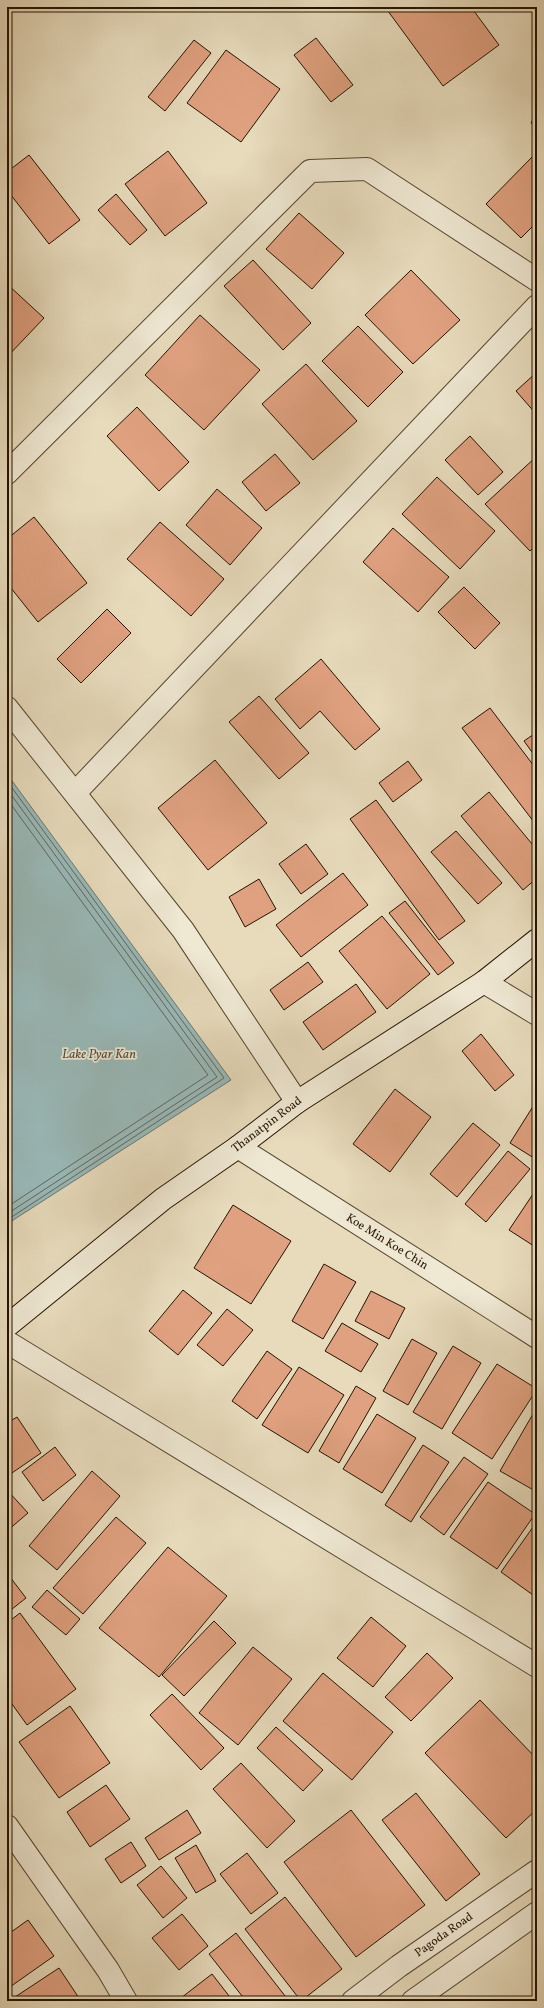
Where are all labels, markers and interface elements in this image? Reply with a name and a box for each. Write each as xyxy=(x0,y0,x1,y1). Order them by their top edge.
water label: Lake Pyar Kan xyxy=(62,1046,136,1064)
street label: Thanatpin Road xyxy=(229,1093,306,1157)
street label: Koe Min Koe Chin xyxy=(343,1210,431,1274)
street label: Pagoda Road xyxy=(412,1909,477,1961)

